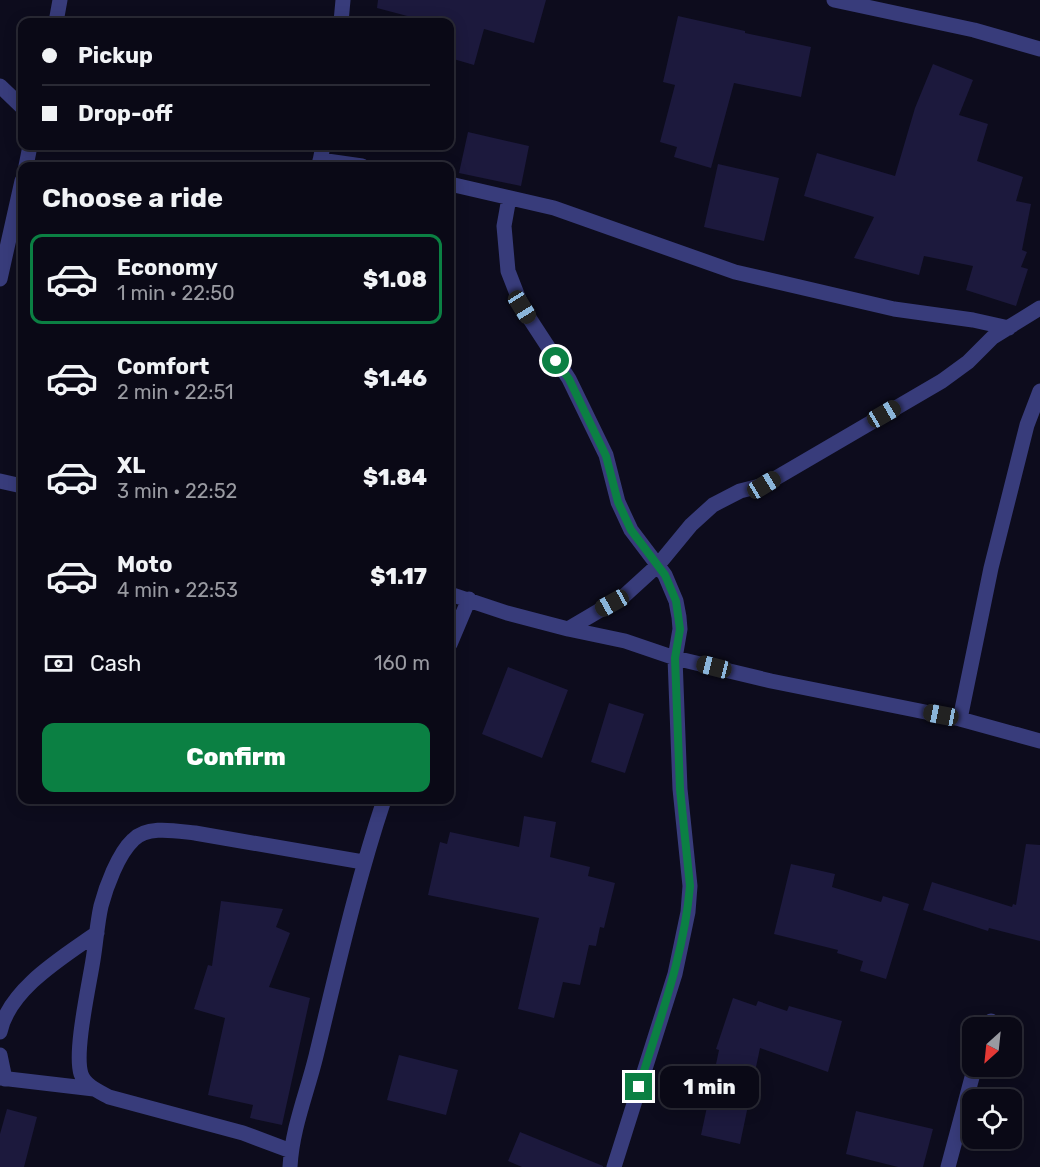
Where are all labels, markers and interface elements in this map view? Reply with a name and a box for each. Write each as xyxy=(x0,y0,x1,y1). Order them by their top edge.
text: Pickup xyxy=(78,42,153,69)
text: Drop-off xyxy=(78,100,173,127)
text: Choose a ride xyxy=(42,182,223,214)
icon: car xyxy=(45,252,99,306)
text: Economy xyxy=(117,254,218,281)
text: $1.08 xyxy=(363,266,427,293)
text: 1 min · 22:50 xyxy=(117,281,235,305)
car xyxy=(505,287,539,327)
route start xyxy=(542,347,569,374)
icon: car xyxy=(45,351,99,405)
text: Comfort xyxy=(117,353,209,380)
text: $1.46 xyxy=(363,365,427,392)
text: 2 min · 22:51 xyxy=(117,380,234,404)
car xyxy=(864,397,904,431)
icon: car xyxy=(45,450,99,504)
text: XL xyxy=(117,452,145,479)
text: $1.84 xyxy=(363,464,427,491)
car xyxy=(744,468,784,502)
text: 3 min · 22:52 xyxy=(117,479,237,503)
icon: car xyxy=(45,549,99,603)
text: Moto xyxy=(117,551,172,578)
text: $1.17 xyxy=(370,563,427,590)
text: 4 min · 22:53 xyxy=(117,578,238,602)
car xyxy=(592,586,632,620)
icon: cash xyxy=(42,647,75,680)
text: Cash xyxy=(90,650,141,677)
text: 160 m xyxy=(374,651,430,675)
car xyxy=(694,654,734,680)
car xyxy=(922,703,960,727)
button: Confirm xyxy=(42,723,430,792)
north arrow xyxy=(962,1017,1022,1077)
map controls xyxy=(962,1017,1022,1149)
callout: 1 min xyxy=(660,1066,759,1108)
route end xyxy=(625,1073,652,1100)
text: 1 min xyxy=(683,1075,736,1099)
button: locate xyxy=(962,1089,1022,1149)

